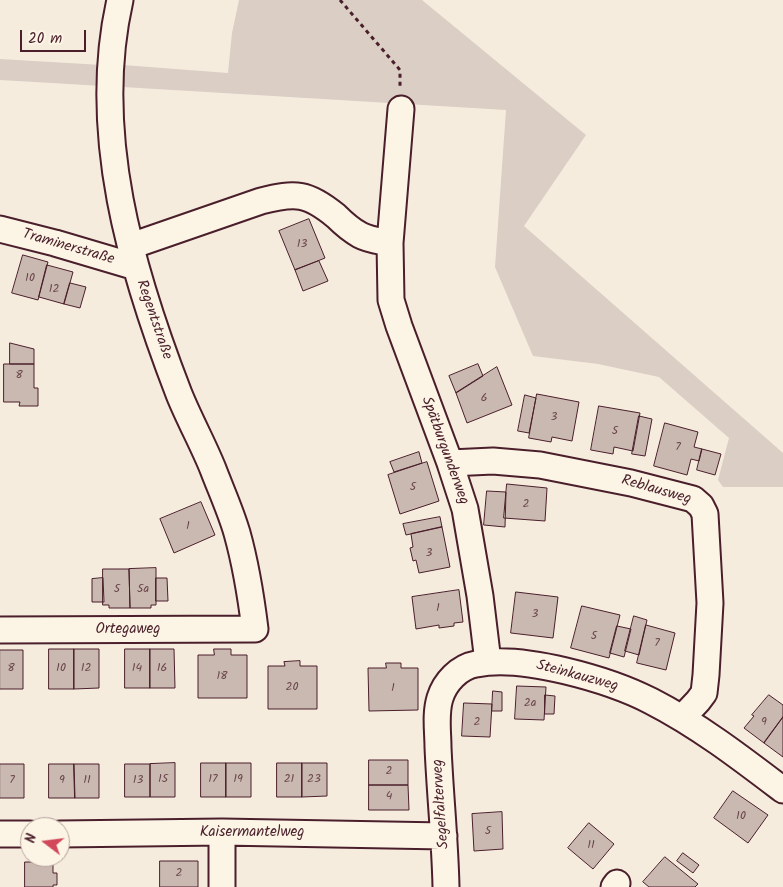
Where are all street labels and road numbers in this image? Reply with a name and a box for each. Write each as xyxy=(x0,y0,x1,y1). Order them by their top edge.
street label: Traminerstraße xyxy=(20,226,116,270)
street label: Regentstraße xyxy=(131,278,175,362)
street label: Spätburgunderweg xyxy=(416,395,472,507)
street label: Reblausweg xyxy=(619,472,693,510)
street label: Ortegaweg xyxy=(96,621,160,639)
street label: Steinkauzweg xyxy=(534,657,620,697)
street label: Segelfalterweg xyxy=(430,758,454,850)
street label: Kaisermantelweg xyxy=(200,824,304,842)

